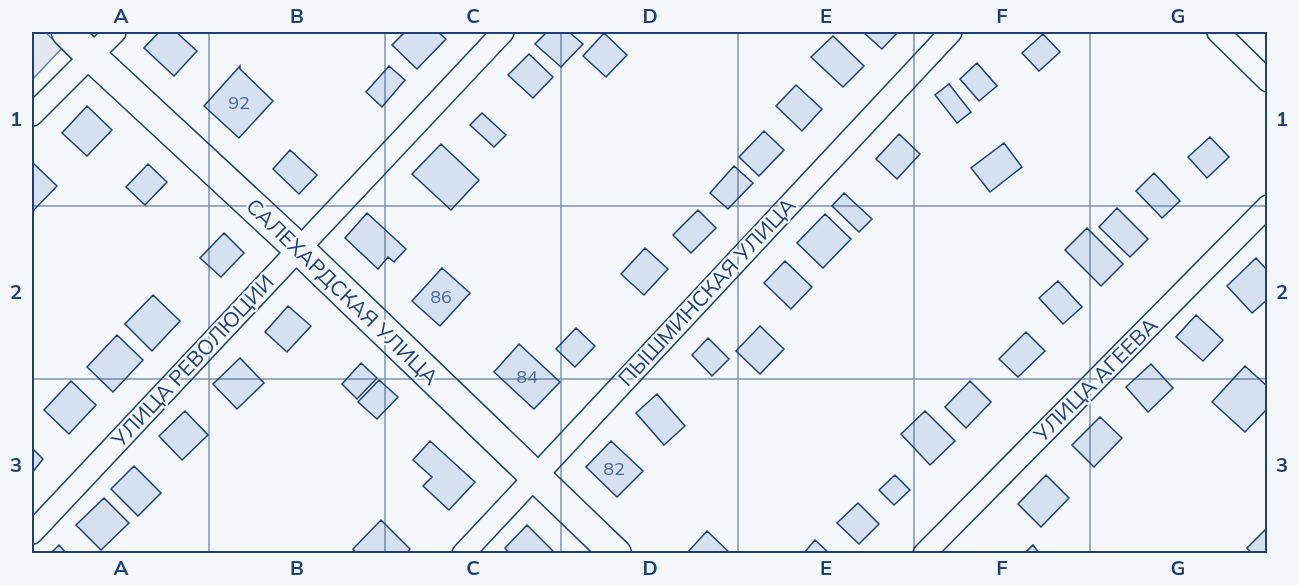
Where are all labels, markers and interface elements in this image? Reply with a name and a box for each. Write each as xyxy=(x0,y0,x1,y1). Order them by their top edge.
text: A xyxy=(114,3,129,28)
text: B xyxy=(290,3,304,28)
text: C xyxy=(466,3,480,28)
text: D xyxy=(642,3,658,28)
text: E xyxy=(820,3,832,28)
text: F xyxy=(996,3,1008,28)
text: G xyxy=(1171,3,1185,28)
house number: 92 xyxy=(228,91,250,114)
text: 1 xyxy=(10,106,22,131)
text: 1 xyxy=(1276,106,1288,131)
street label: ПЫШМИНСКАЯ УЛИЦА xyxy=(612,191,801,391)
street label: САЛЕХАРДСКАЯ УЛИЦА xyxy=(241,193,445,390)
street label: УЛИЦА РЕВОЛЮЦИИ xyxy=(105,269,279,453)
text: 2 xyxy=(10,279,22,304)
text: 2 xyxy=(1276,279,1288,304)
house number: 86 xyxy=(430,285,452,308)
street label: УЛИЦА АГЕЕВА xyxy=(1027,311,1163,447)
house number: 84 xyxy=(516,365,538,388)
text: 3 xyxy=(10,452,22,477)
text: 3 xyxy=(1276,452,1288,477)
house number: 82 xyxy=(603,457,625,480)
text: A xyxy=(114,555,129,580)
text: B xyxy=(290,555,304,580)
text: C xyxy=(466,555,480,580)
text: D xyxy=(642,555,658,580)
text: E xyxy=(820,555,832,580)
text: F xyxy=(996,555,1008,580)
text: G xyxy=(1171,555,1185,580)

